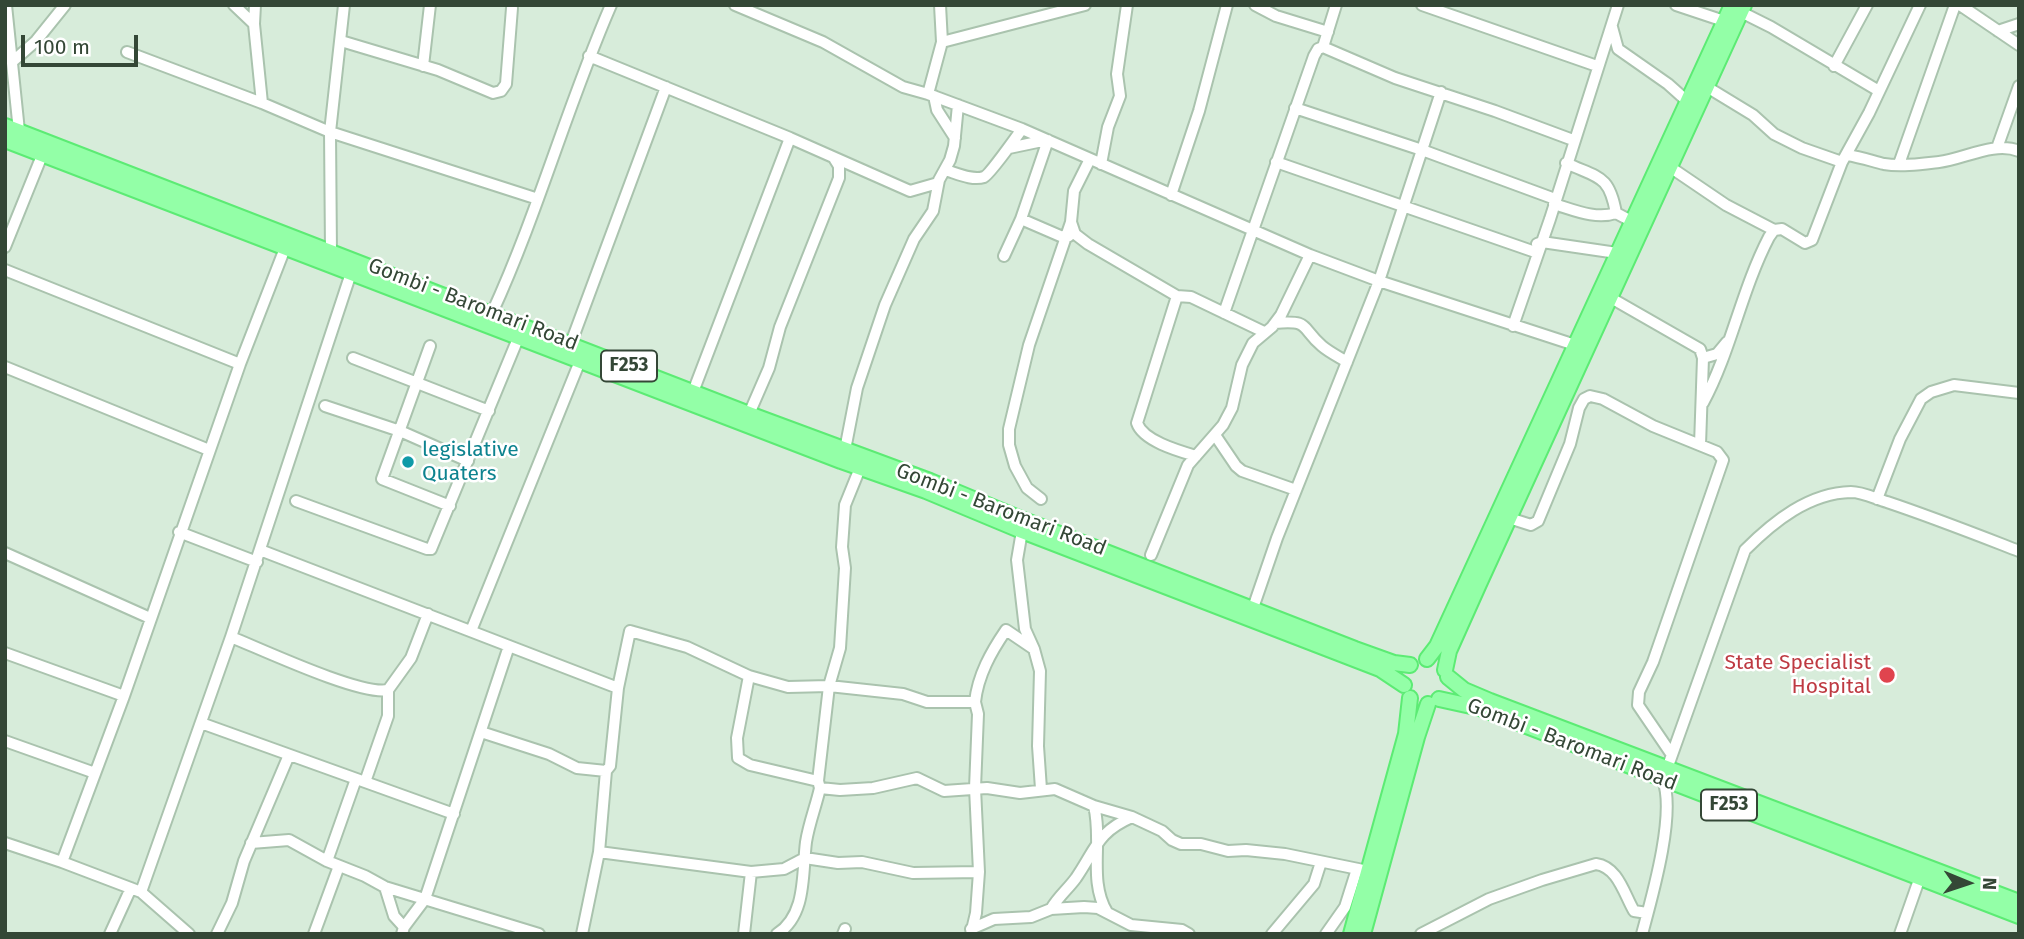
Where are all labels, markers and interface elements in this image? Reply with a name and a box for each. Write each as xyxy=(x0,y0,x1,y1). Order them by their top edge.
scale bar xyxy=(24,21,142,65)
text: 100 m xyxy=(34,34,90,60)
street label: Gombi - Baromari Road xyxy=(364,253,582,357)
road number: F253 xyxy=(601,350,657,382)
place label: legislative Quaters xyxy=(422,437,519,487)
marker: legislative Quaters xyxy=(400,454,416,470)
street label: Gombi - Baromari Road xyxy=(892,458,1110,562)
place label: State Specialist Hospital xyxy=(1724,650,1871,700)
marker: State Specialist Hospital xyxy=(1877,665,1897,685)
street label: Gombi - Baromari Road xyxy=(1463,693,1681,797)
road number: F253 xyxy=(1701,790,1757,820)
north arrow xyxy=(1933,848,2003,918)
text: N xyxy=(1978,877,2001,890)

